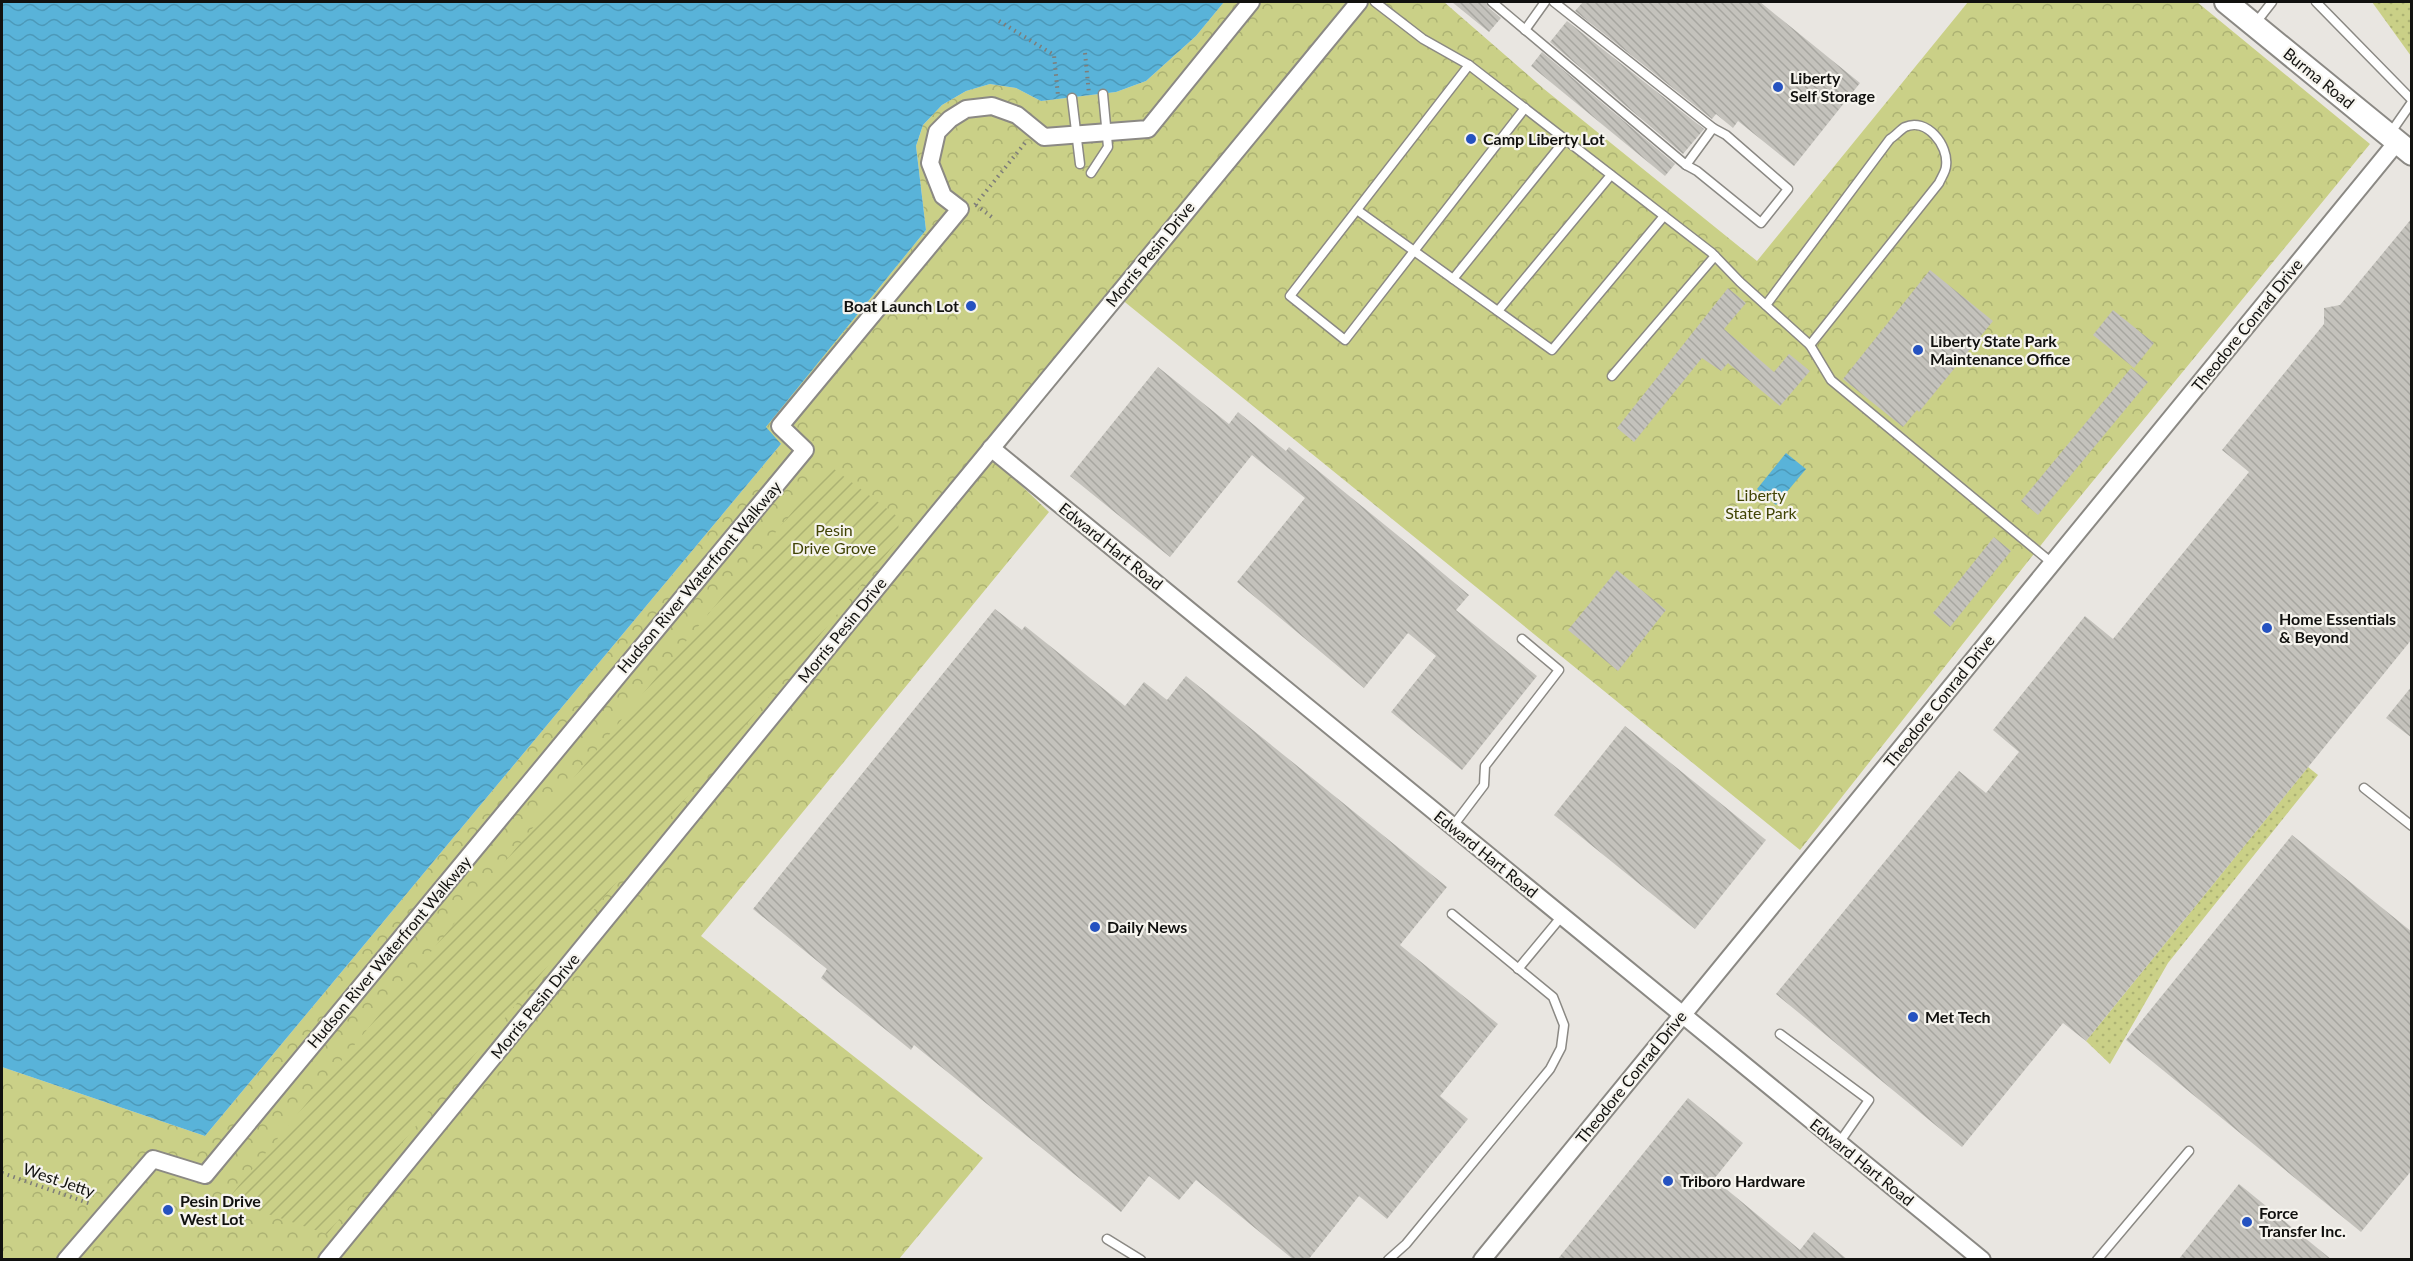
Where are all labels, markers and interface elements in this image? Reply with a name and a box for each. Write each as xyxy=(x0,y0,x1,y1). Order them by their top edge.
street label: Burma Road xyxy=(2280,43,2359,112)
place label: Liberty Self Storage xyxy=(1790,68,1875,105)
marker: Liberty Self Storage xyxy=(1771,80,1785,94)
place label: Camp Liberty Lot xyxy=(1483,129,1605,148)
marker: Camp Liberty Lot xyxy=(1464,132,1478,146)
street label: Morris Pesin Drive xyxy=(1101,197,1198,310)
street label: Theodore Conrad Drive xyxy=(2187,255,2306,395)
place label: Boat Launch Lot xyxy=(844,296,959,315)
marker: Boat Launch Lot xyxy=(964,299,978,313)
place label: Liberty State Park Maintenance Office xyxy=(1930,331,2071,368)
marker: Liberty State Park Maintenance Office xyxy=(1911,343,1925,357)
street label: Hudson River Waterfront Walkway xyxy=(613,476,785,676)
park label: Liberty State Park xyxy=(1725,485,1798,522)
street label: Edward Hart Road xyxy=(1056,498,1167,593)
park label: Pesin Drive Grove xyxy=(792,520,876,557)
street label: Morris Pesin Drive xyxy=(793,573,890,686)
place label: Home Essentials & Beyond xyxy=(2279,609,2396,646)
marker: Home Essentials & Beyond xyxy=(2260,621,2274,635)
street label: Theodore Conrad Drive xyxy=(1879,631,1998,771)
street label: Edward Hart Road xyxy=(1431,806,1542,901)
street label: Hudson River Waterfront Walkway xyxy=(303,851,475,1051)
place label: Daily News xyxy=(1107,917,1187,936)
marker: Daily News xyxy=(1088,920,1102,934)
street label: Morris Pesin Drive xyxy=(486,949,583,1062)
street label: Theodore Conrad Drive xyxy=(1571,1007,1690,1147)
place label: Met Tech xyxy=(1925,1007,1991,1026)
marker: Met Tech xyxy=(1906,1010,1920,1024)
street label: Edward Hart Road xyxy=(1807,1114,1918,1209)
street label: West Jetty xyxy=(21,1158,98,1201)
place label: Triboro Hardware xyxy=(1680,1171,1806,1190)
marker: Triboro Hardware xyxy=(1661,1174,1675,1188)
place label: Pesin Drive West Lot xyxy=(180,1191,261,1228)
marker: Pesin Drive West Lot xyxy=(161,1203,175,1217)
place label: Force Transfer Inc. xyxy=(2259,1203,2346,1240)
marker: Force Transfer Inc. xyxy=(2240,1215,2254,1229)

